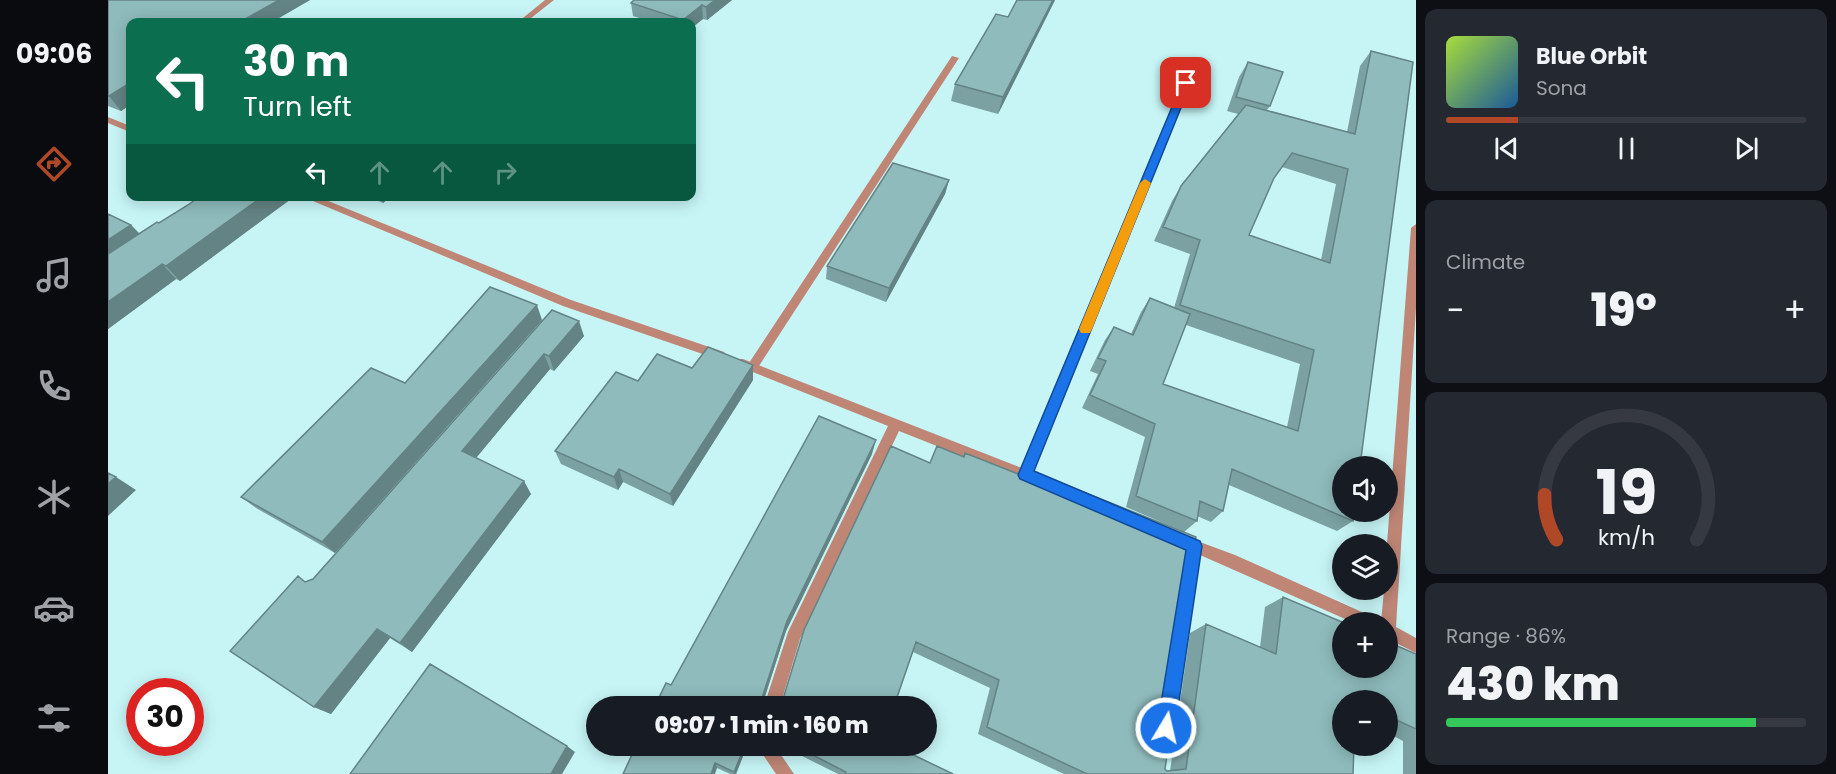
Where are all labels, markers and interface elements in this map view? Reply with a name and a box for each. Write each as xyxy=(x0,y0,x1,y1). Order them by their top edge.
text: 30 m xyxy=(243,32,349,91)
text: 09:06 xyxy=(16,35,92,72)
text: Blue Orbit xyxy=(1536,41,1647,72)
icon: left xyxy=(144,42,222,120)
pin xyxy=(1160,57,1211,108)
icon: arrive xyxy=(1169,66,1202,99)
text: Sona xyxy=(1536,74,1587,102)
text: Turn left xyxy=(243,88,352,125)
icon: previous xyxy=(1490,132,1523,165)
icon: pause xyxy=(1610,132,1643,165)
icon: next xyxy=(1730,132,1763,165)
icon: directions xyxy=(33,143,75,185)
icon: left xyxy=(300,156,333,189)
icon: ahead xyxy=(363,156,396,189)
icon: ahead xyxy=(426,156,459,189)
icon: right xyxy=(489,156,522,189)
text: Climate xyxy=(1446,248,1525,276)
icon: music xyxy=(33,254,75,296)
text: 19° xyxy=(1591,279,1657,342)
text: − xyxy=(1446,287,1464,334)
text: + xyxy=(1783,287,1806,334)
icon: phone xyxy=(33,365,75,407)
text: 19 xyxy=(1595,448,1657,536)
map controls xyxy=(1332,456,1398,756)
button: sound xyxy=(1332,456,1398,522)
icon: climate xyxy=(33,476,75,518)
text: km/h xyxy=(1597,522,1655,553)
button: layers xyxy=(1332,534,1398,600)
icon: car xyxy=(33,587,75,629)
button: + xyxy=(1332,612,1398,678)
text: Range · 86% xyxy=(1446,622,1566,650)
text: 430 km xyxy=(1446,653,1620,716)
speed limit sign: 30 xyxy=(126,678,204,756)
button: − xyxy=(1332,690,1398,756)
position arrow xyxy=(1134,696,1198,760)
icon: filters xyxy=(33,697,75,739)
text: 09:07 · 1 min · 160 m xyxy=(654,710,869,741)

